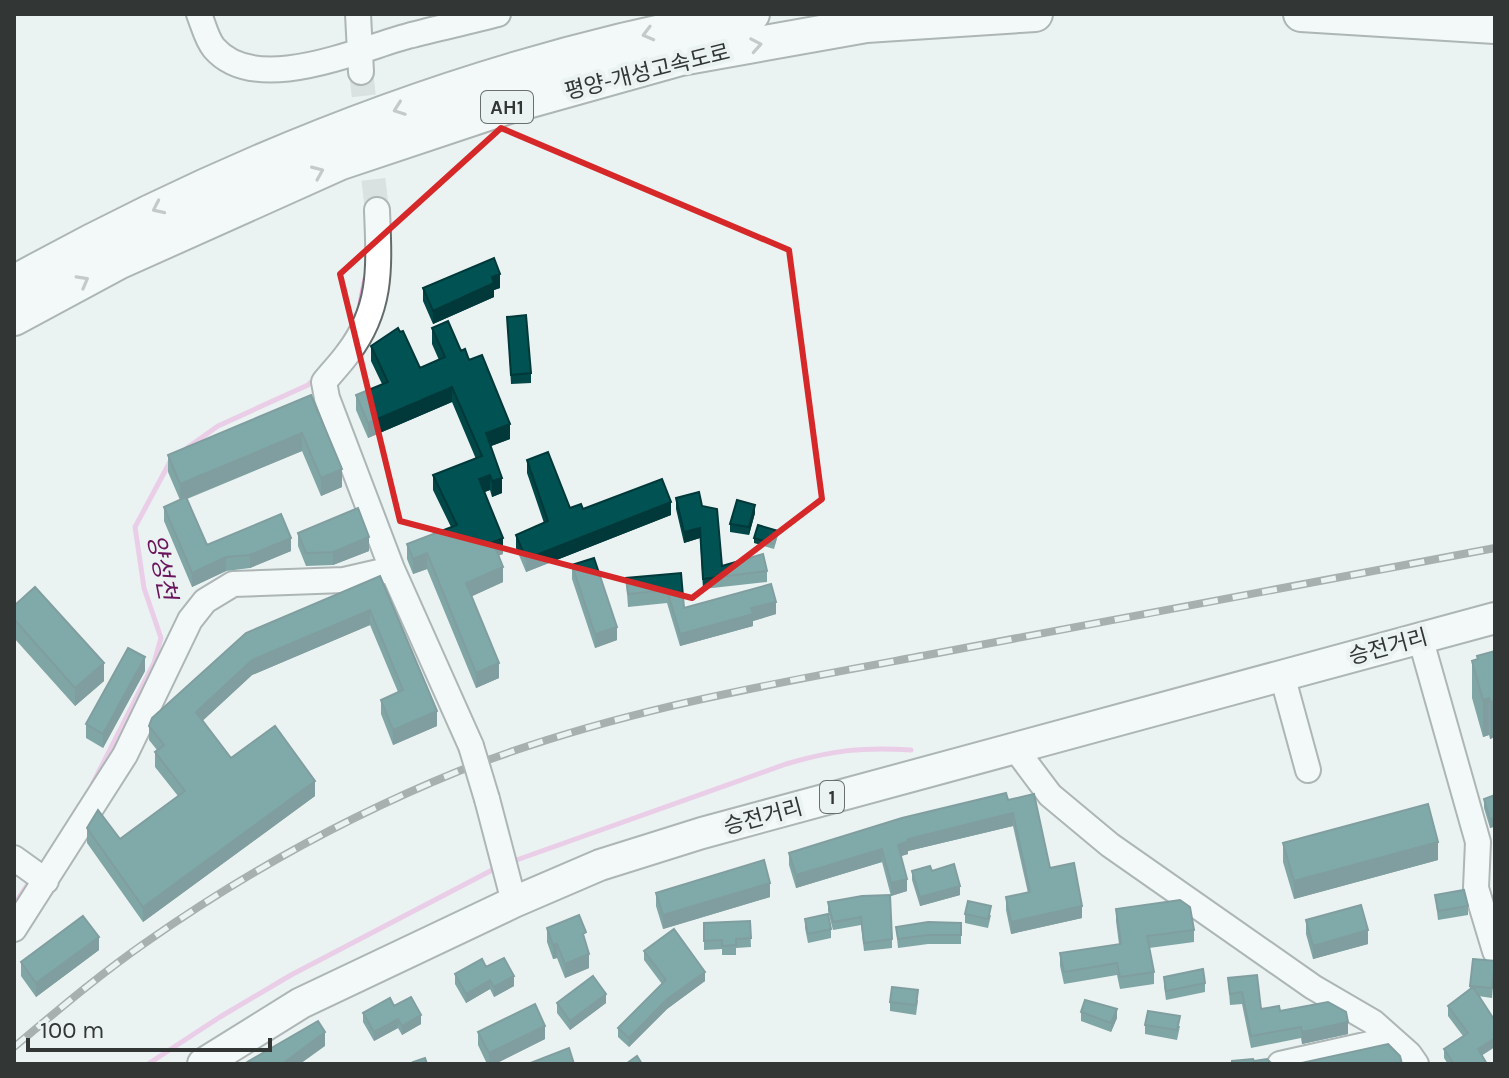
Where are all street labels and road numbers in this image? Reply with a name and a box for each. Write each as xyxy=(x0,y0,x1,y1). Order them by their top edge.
street label: 평양-개성고속도로 xyxy=(562,39,733,105)
road number: AH1 xyxy=(481,91,533,123)
street label: 승전거리 xyxy=(1346,624,1431,670)
road number: 1 xyxy=(820,781,844,813)
street label: 승전거리 xyxy=(721,794,806,840)

